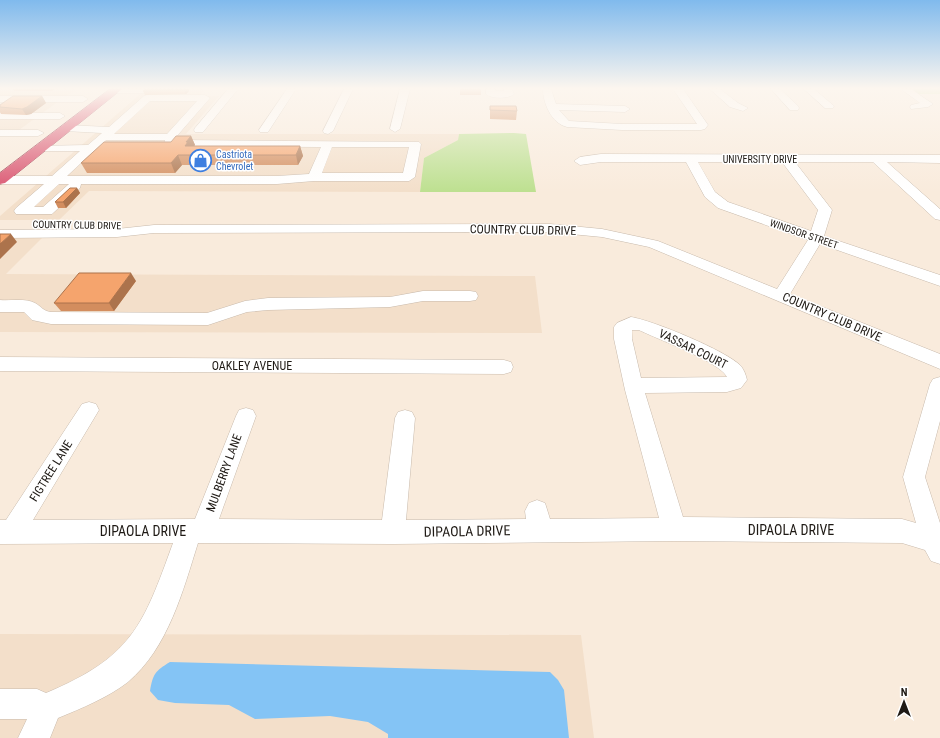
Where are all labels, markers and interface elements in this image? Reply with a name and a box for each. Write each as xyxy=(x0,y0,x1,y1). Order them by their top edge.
shop icon: Castriota Chevrolet xyxy=(187,147,213,173)
place label: Castriota Chevrolet xyxy=(216,149,253,172)
street label: UNIVERSITY DRIVE xyxy=(723,154,797,165)
street label: WINDSOR STREET xyxy=(768,217,840,251)
street label: COUNTRY CLUB DRIVE xyxy=(33,219,122,231)
street label: COUNTRY CLUB DRIVE xyxy=(470,222,576,238)
street label: COUNTRY CLUB DRIVE xyxy=(780,290,884,344)
street label: VASSAR COURT xyxy=(656,326,730,372)
street label: OAKLEY AVENUE xyxy=(212,359,292,373)
street label: MULBERRY LANE xyxy=(203,432,245,514)
street label: FIGTREE LANE xyxy=(27,438,75,504)
street label: DIPAOLA DRIVE xyxy=(424,522,510,540)
street label: DIPAOLA DRIVE xyxy=(748,522,834,538)
street label: DIPAOLA DRIVE xyxy=(100,523,186,539)
north arrow xyxy=(884,682,924,722)
text: N xyxy=(901,686,908,699)

